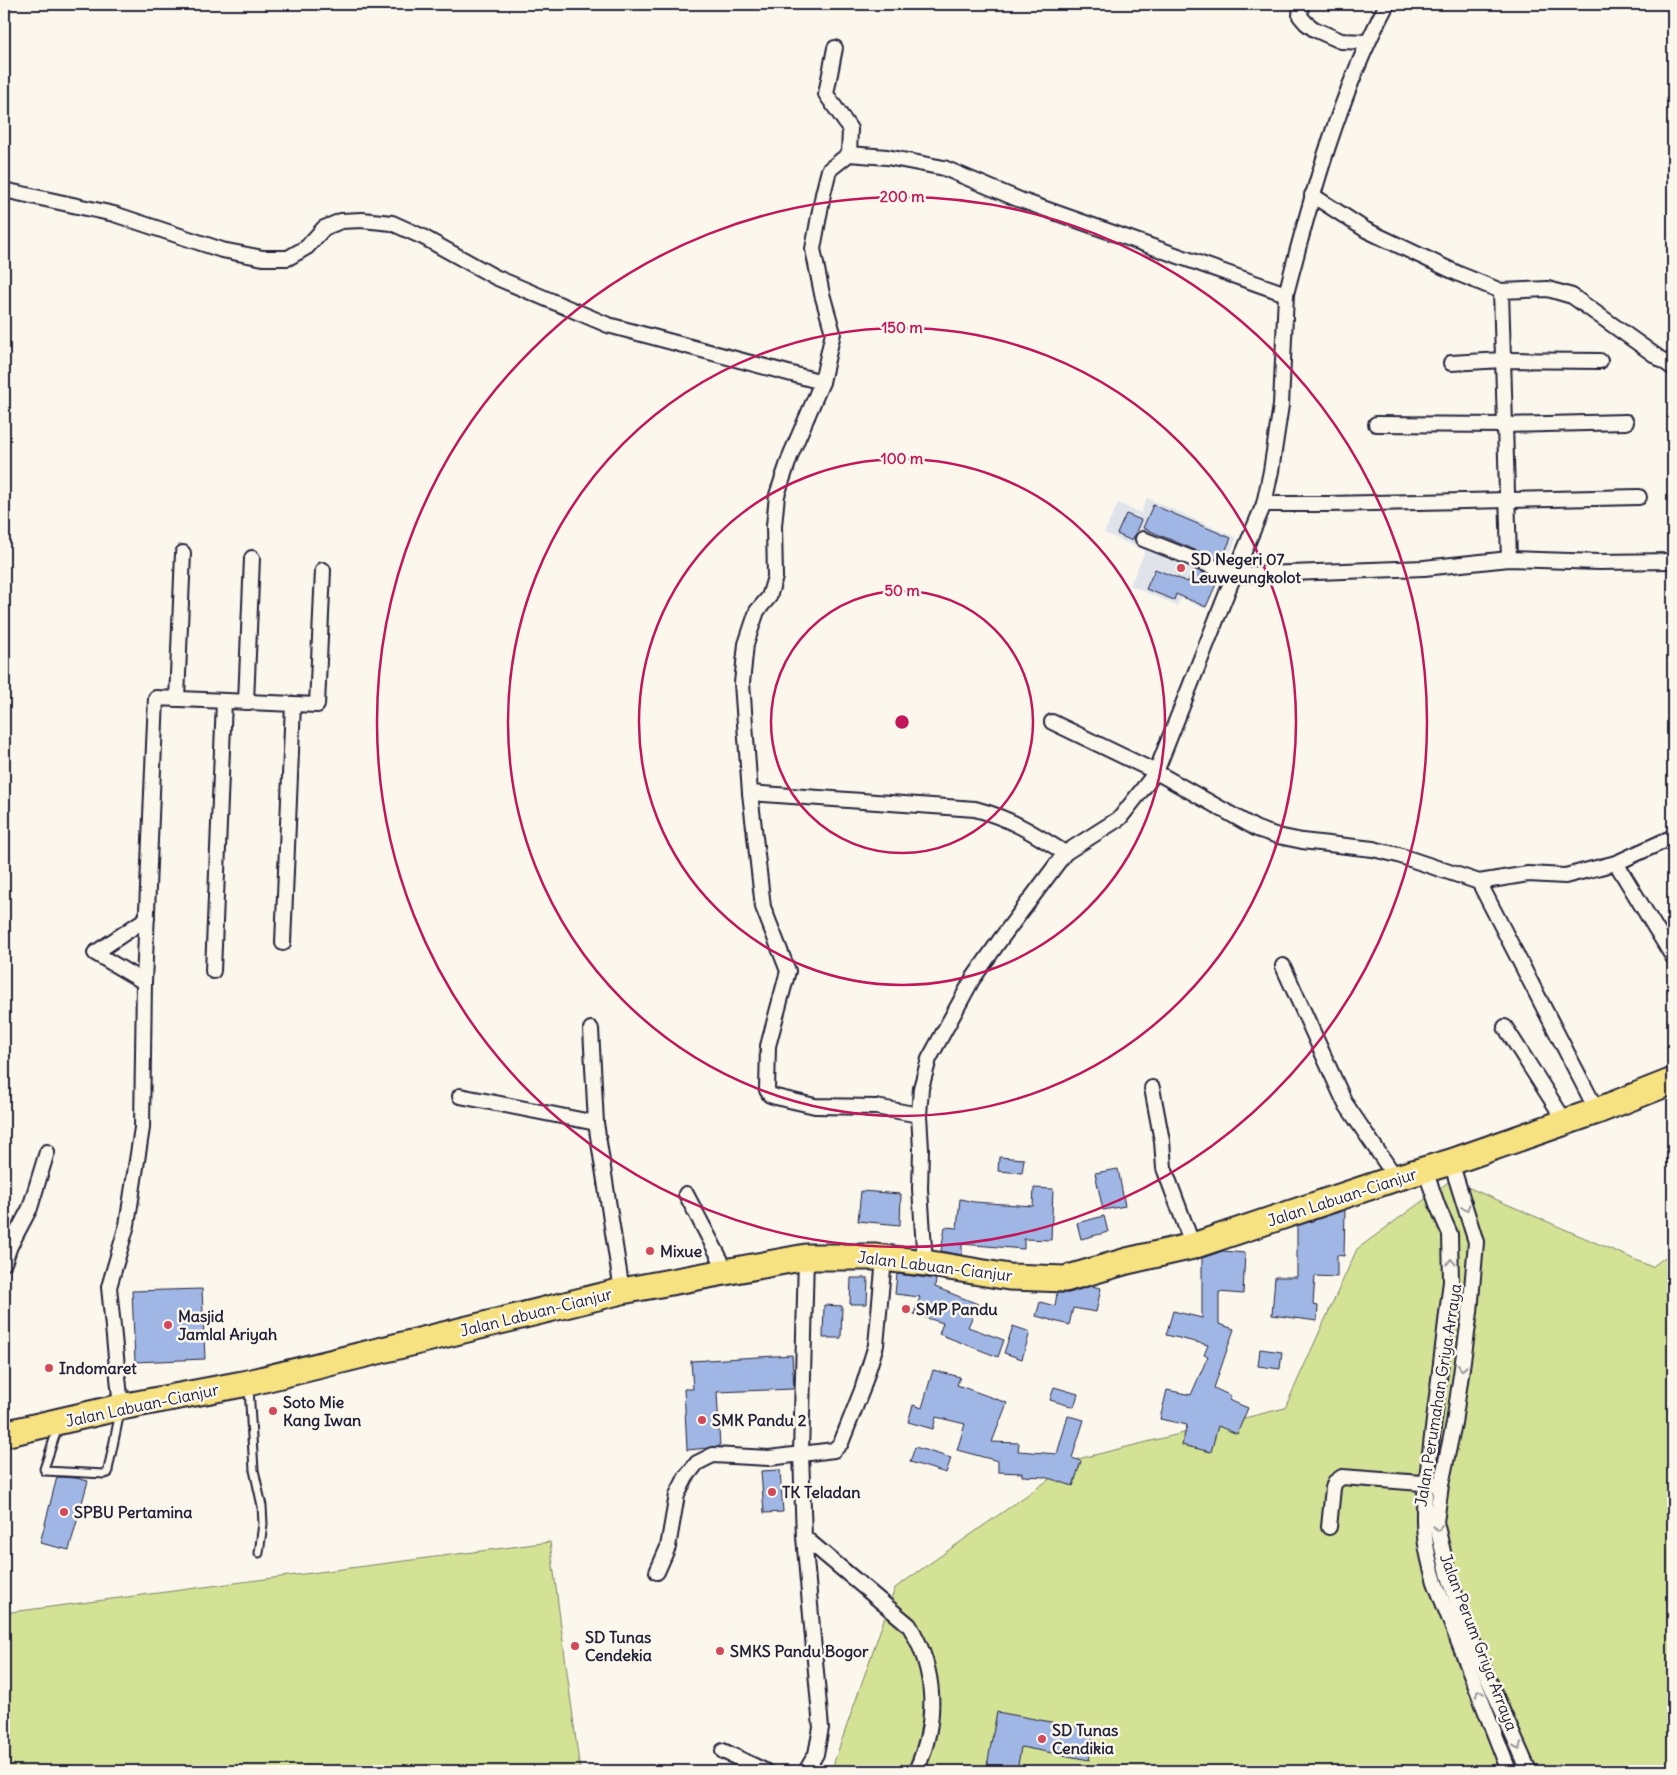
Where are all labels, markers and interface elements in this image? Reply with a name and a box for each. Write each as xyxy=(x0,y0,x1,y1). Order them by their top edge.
text: 200 m xyxy=(880,187,924,206)
text: 150 m xyxy=(881,318,923,337)
text: 100 m xyxy=(881,449,923,468)
place label: SD Negeri 07 Leuweungkolot xyxy=(1191,549,1301,588)
marker: SD Negeri 07 Leuweungkolot xyxy=(1175,562,1187,574)
text: 50 m xyxy=(884,581,920,600)
centre of rings xyxy=(893,713,911,731)
street label: Jalan Labuan-Cianjur xyxy=(1265,1163,1420,1231)
one-way arrow xyxy=(1460,1204,1470,1212)
place label: Mixue xyxy=(660,1241,703,1261)
marker: Mixue xyxy=(644,1245,656,1257)
street label: Jalan Labuan-Cianjur xyxy=(856,1247,1014,1285)
one-way arrow xyxy=(1446,1258,1456,1266)
street label: Jalan Perumahan Griya Arraya xyxy=(1411,1282,1465,1508)
street label: Jalan Labuan-Cianjur xyxy=(458,1283,615,1341)
place label: SMP Pandu xyxy=(916,1299,998,1319)
marker: SMP Pandu xyxy=(900,1303,912,1315)
place label: Masjid Jamlal Ariyah xyxy=(178,1306,277,1345)
marker: Masjid Jamlal Ariyah xyxy=(162,1319,174,1331)
place label: Indomaret xyxy=(59,1358,137,1378)
marker: Indomaret xyxy=(43,1362,55,1374)
one-way arrow xyxy=(1457,1364,1467,1373)
street label: Jalan Labuan-Cianjur xyxy=(64,1379,221,1431)
place label: Soto Mie Kang Iwan xyxy=(283,1392,361,1431)
marker: Soto Mie Kang Iwan xyxy=(267,1405,279,1417)
place label: SMK Pandu 2 xyxy=(712,1410,807,1430)
marker: SMK Pandu 2 xyxy=(696,1414,708,1426)
place label: TK Teladan xyxy=(782,1482,860,1502)
marker: TK Teladan xyxy=(766,1486,778,1498)
place label: SPBU Pertamina xyxy=(74,1502,192,1522)
marker: SPBU Pertamina xyxy=(58,1506,70,1518)
one-way arrow xyxy=(1433,1524,1443,1533)
street label: Jalan Perum Griya Arraya xyxy=(1436,1550,1522,1734)
place label: SD Tunas Cendekia xyxy=(585,1627,652,1665)
marker: SD Tunas Cendekia xyxy=(569,1640,581,1652)
place label: SMKS Pandu Bogor xyxy=(730,1641,869,1662)
marker: SMKS Pandu Bogor xyxy=(714,1645,726,1657)
one-way arrow xyxy=(1475,1689,1485,1698)
place label: SD Tunas Cendikia xyxy=(1052,1720,1118,1758)
marker: SD Tunas Cendikia xyxy=(1036,1733,1048,1745)
one-way arrow xyxy=(1511,1741,1522,1750)

